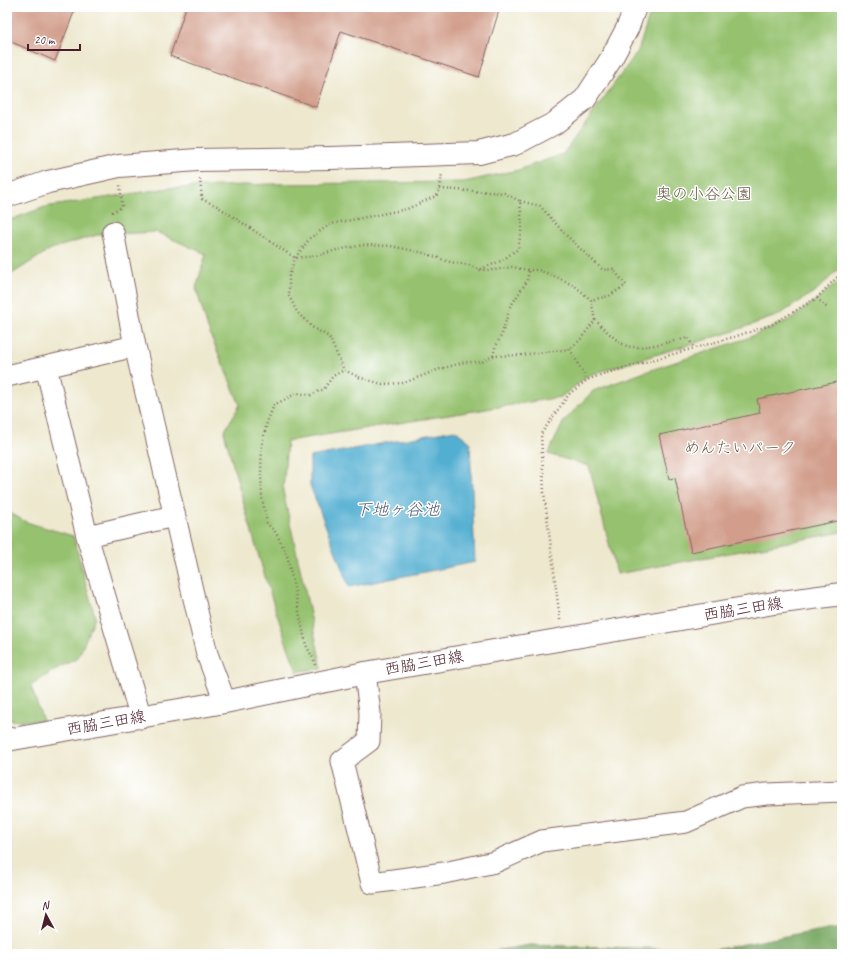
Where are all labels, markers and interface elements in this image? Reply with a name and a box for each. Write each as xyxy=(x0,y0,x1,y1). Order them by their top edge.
scale bar xyxy=(28,26,80,52)
text: 20 m xyxy=(34,32,56,48)
park label: 奥の小谷公園 xyxy=(656,184,752,204)
park label: めんたいパーク xyxy=(684,438,796,458)
water label: 下地ヶ谷池 xyxy=(355,499,440,520)
street label: 西脇三田線 xyxy=(702,593,784,625)
street label: 西脇三田線 xyxy=(383,646,465,680)
street label: 西脇三田線 xyxy=(65,706,147,740)
north arrow xyxy=(26,895,66,935)
text: N xyxy=(41,897,51,912)

